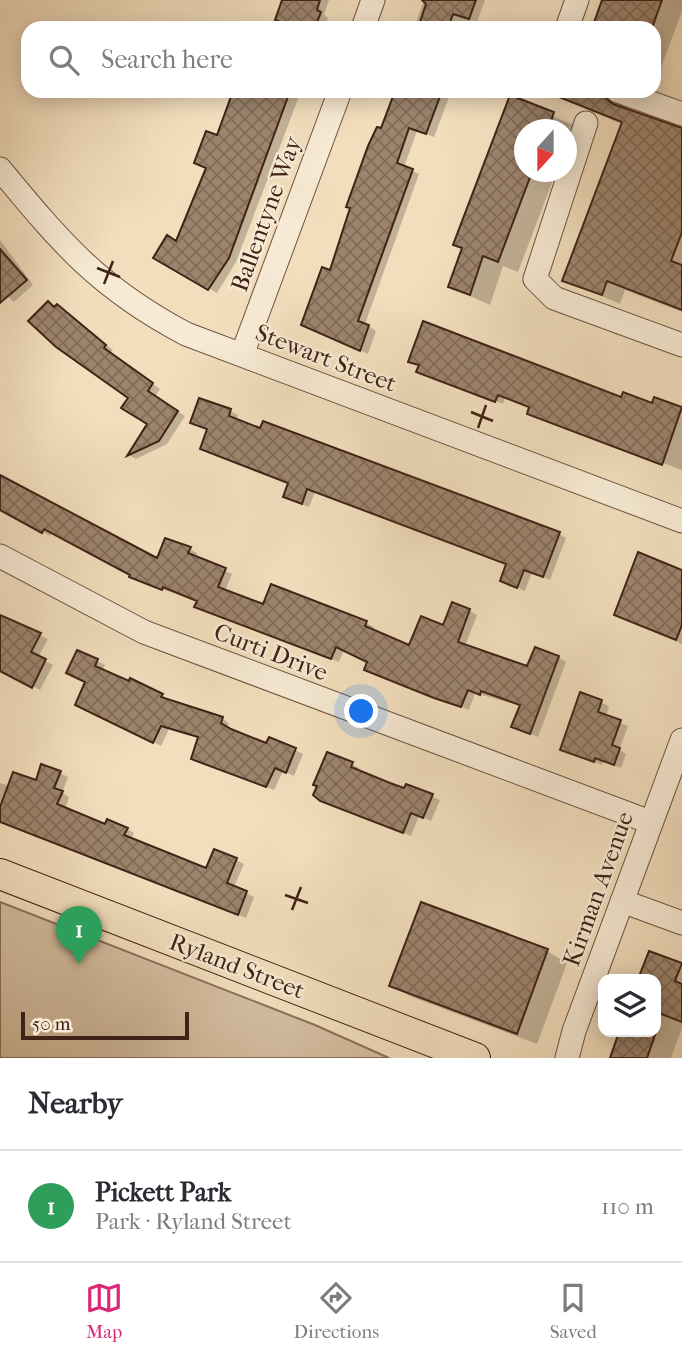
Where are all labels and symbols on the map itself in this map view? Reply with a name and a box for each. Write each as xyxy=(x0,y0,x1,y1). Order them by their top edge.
north arrow xyxy=(514,119,577,182)
street label: Ballentyne Way xyxy=(225,132,307,295)
street label: Stewart Street xyxy=(252,318,401,398)
street label: Curti Drive xyxy=(210,618,332,687)
your location xyxy=(344,694,378,728)
street label: Kirman Avenue xyxy=(557,808,639,970)
pin: 1 xyxy=(56,906,102,964)
street label: Ryland Street xyxy=(166,927,309,1005)
scale bar xyxy=(21,1009,189,1041)

